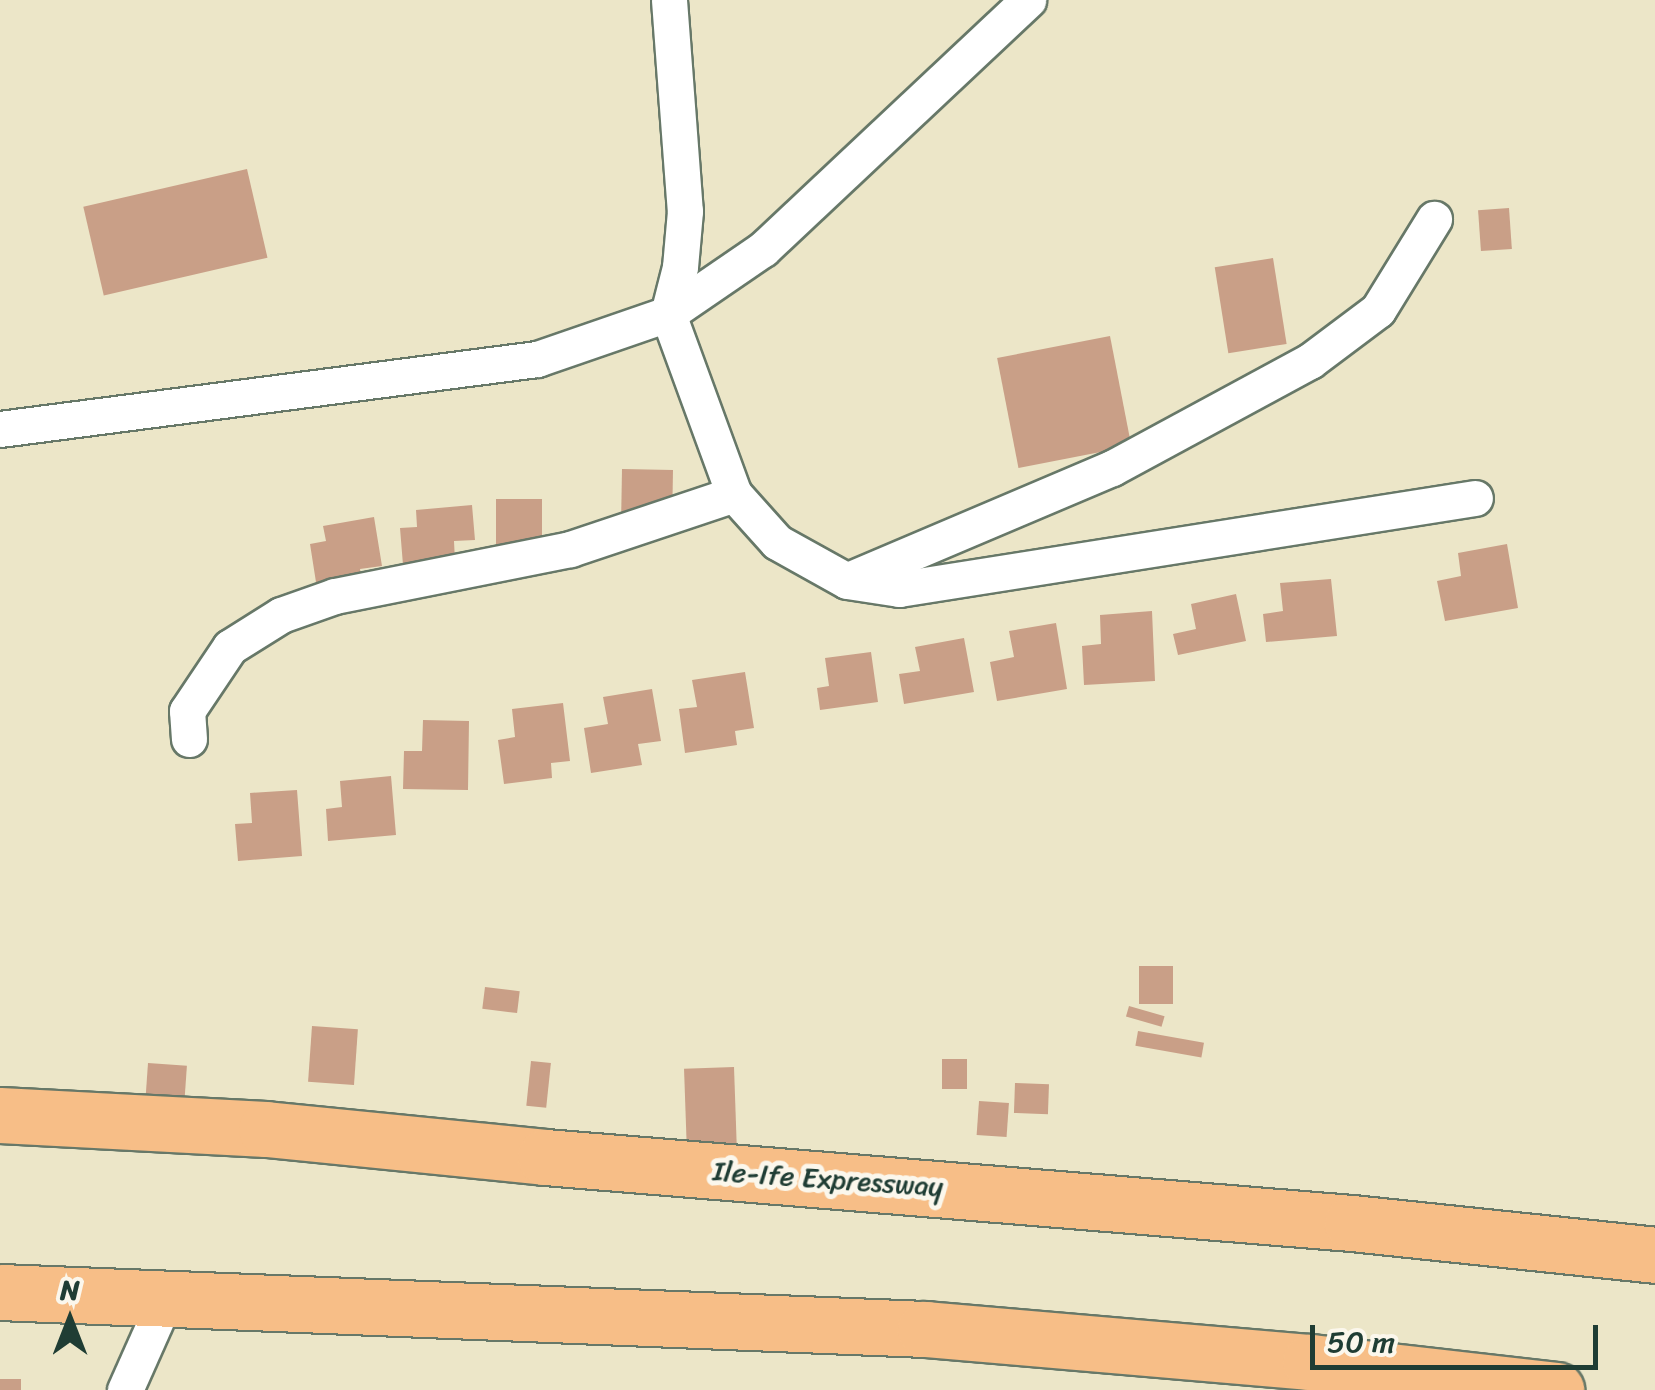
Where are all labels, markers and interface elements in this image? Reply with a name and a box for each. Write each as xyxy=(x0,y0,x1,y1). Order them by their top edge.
street label: Ile-Ife Expressway xyxy=(711,1154,945,1204)
text: N xyxy=(60,1265,80,1314)
north arrow xyxy=(20,1270,120,1370)
scale bar xyxy=(1315,1305,1602,1367)
text: 50 m xyxy=(1327,1315,1395,1369)

